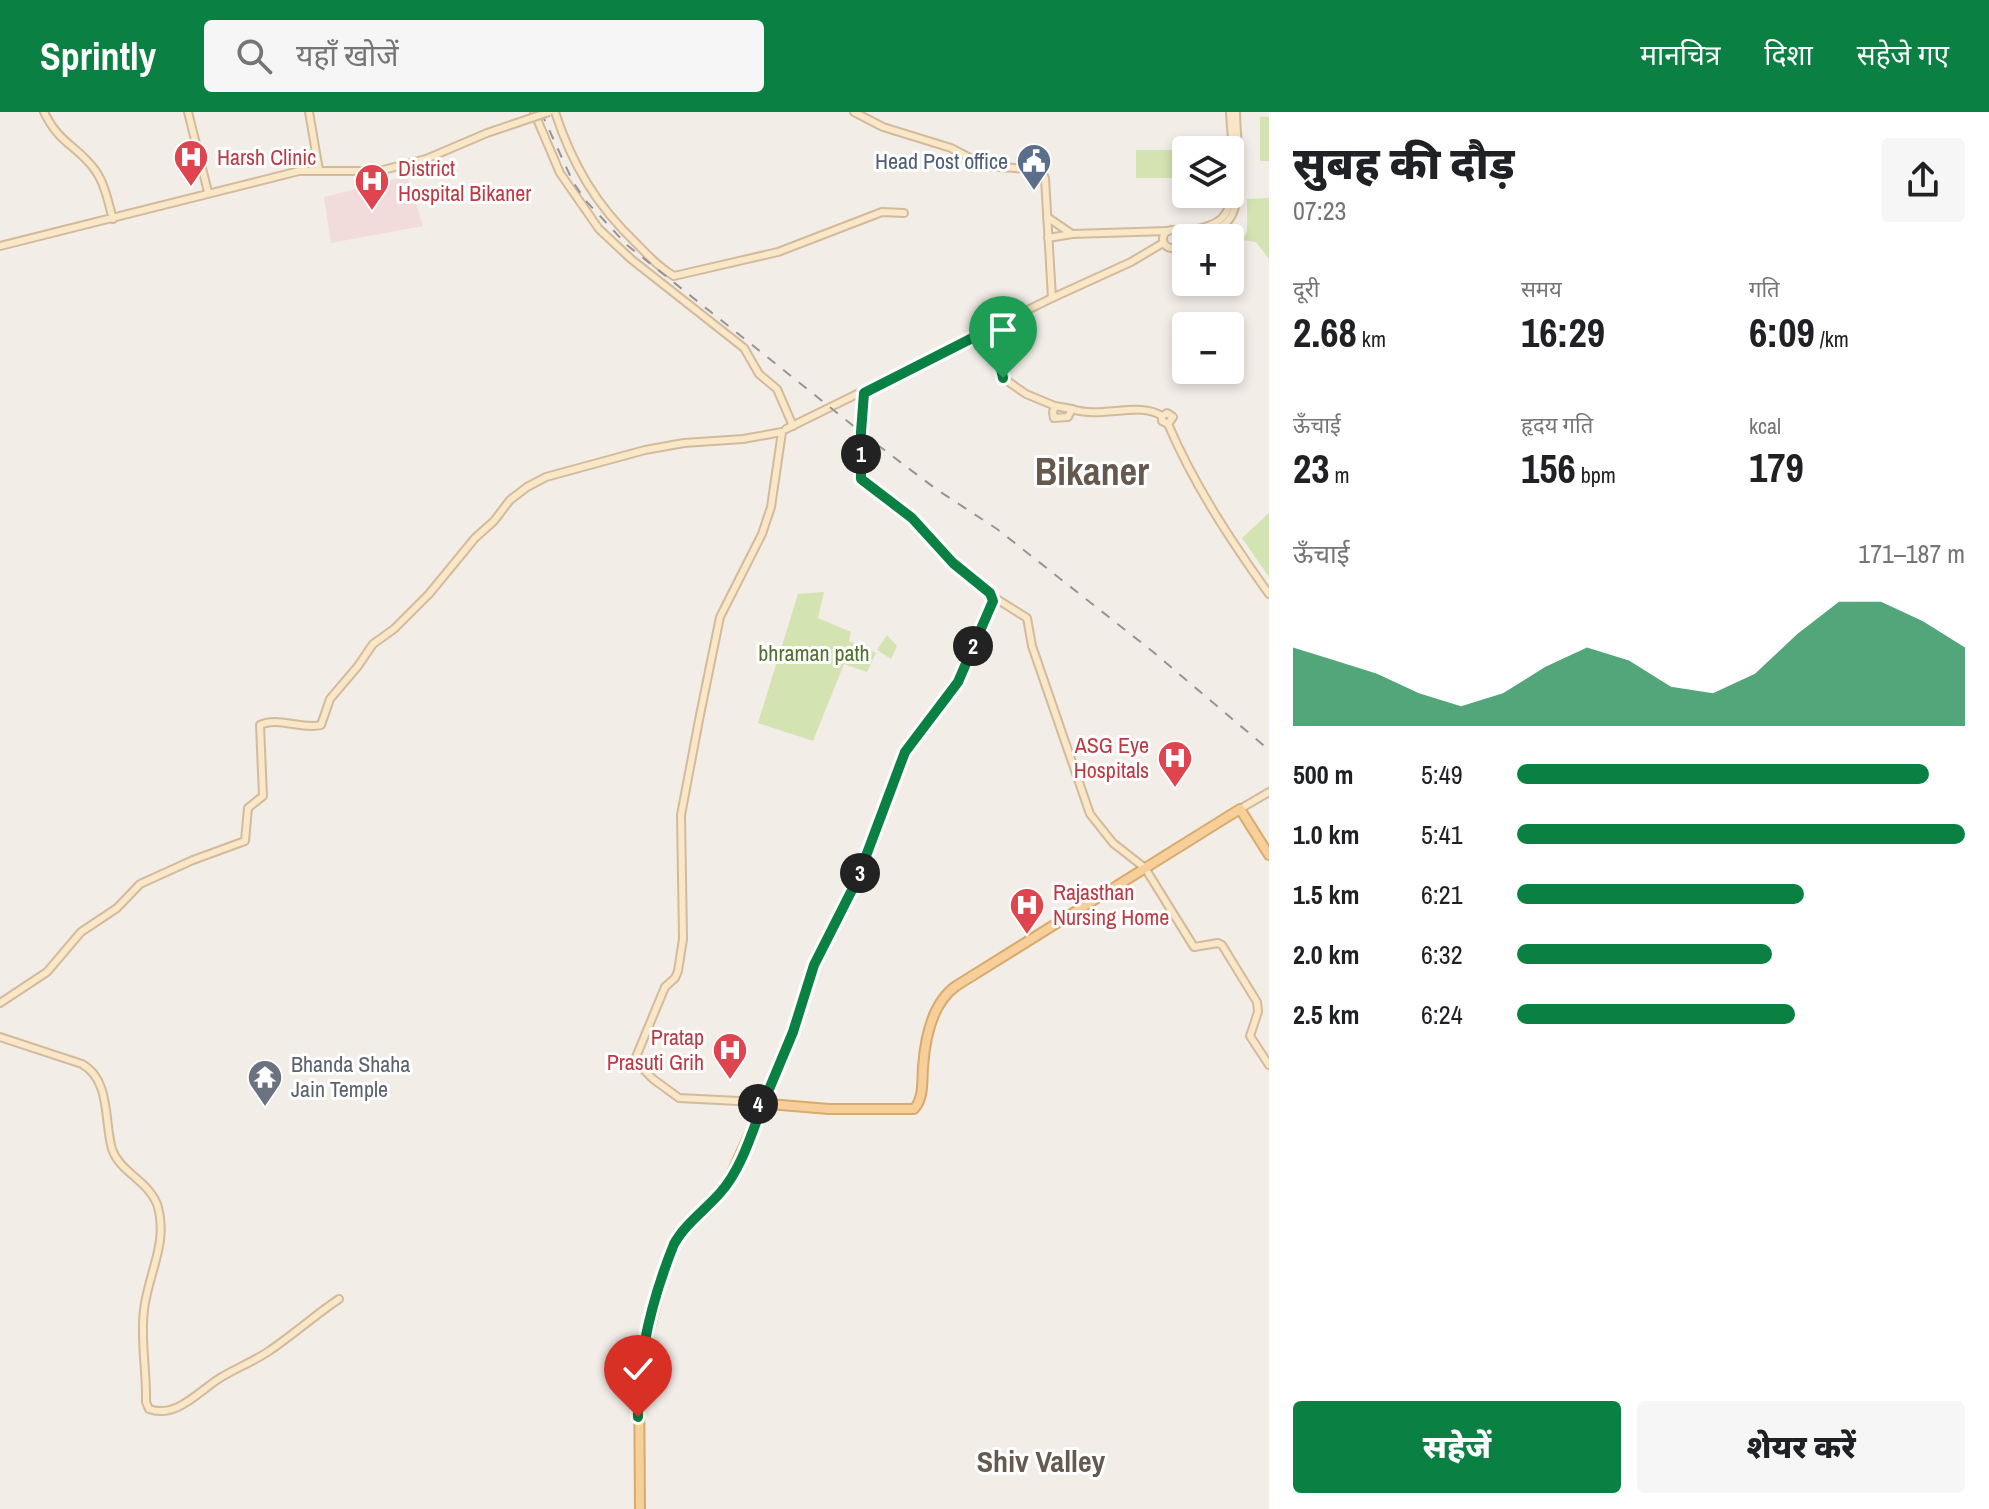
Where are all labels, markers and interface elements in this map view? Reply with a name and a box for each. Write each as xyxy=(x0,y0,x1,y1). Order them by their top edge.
search box xyxy=(204,20,764,92)
text: Sprintly xyxy=(40,31,156,82)
icon: search xyxy=(232,34,276,78)
text: यहाँ खोजें xyxy=(296,35,399,75)
text: मानचित्र xyxy=(1640,36,1720,74)
text: दिशा xyxy=(1764,36,1813,74)
text: सहेजे गए xyxy=(1857,36,1949,74)
text: सुबह की दौड़ xyxy=(1293,133,1514,193)
map controls xyxy=(1172,136,1244,384)
button: layers xyxy=(1172,136,1244,208)
hospital icon: Harsh Clinic xyxy=(172,138,210,188)
button: share xyxy=(1881,138,1965,222)
place label: Harsh Clinic xyxy=(217,142,316,172)
public building icon: Head Post office xyxy=(1015,142,1053,192)
place label: Head Post office xyxy=(875,146,1008,176)
place label: District Hospital Bikaner xyxy=(398,153,531,208)
hospital icon: District Hospital Bikaner xyxy=(353,162,391,212)
text: 07:23 xyxy=(1293,193,1346,228)
button: + xyxy=(1172,224,1244,296)
text: दूरी xyxy=(1293,274,1319,304)
text: समय xyxy=(1521,274,1562,304)
text: गति xyxy=(1749,274,1780,304)
pin xyxy=(969,296,1037,378)
text: 2.68 xyxy=(1293,306,1357,359)
text: 16:29 xyxy=(1521,306,1605,359)
text: 6:09 xyxy=(1749,306,1815,359)
icon: arrive xyxy=(981,308,1025,352)
button: − xyxy=(1172,312,1244,384)
text: km xyxy=(1357,324,1386,354)
text: /km xyxy=(1815,324,1849,354)
text: ऊँचाई xyxy=(1293,410,1341,440)
text: हृदय गति xyxy=(1521,410,1593,440)
text: kcal xyxy=(1749,411,1781,441)
pin: 1 xyxy=(841,434,881,474)
text: 1 xyxy=(856,439,866,469)
text: 179 xyxy=(1749,441,1804,494)
text: 23 xyxy=(1293,442,1329,495)
text: 156 xyxy=(1521,442,1576,495)
district label: Bikaner xyxy=(1035,446,1150,497)
text: m xyxy=(1329,460,1350,490)
text: bpm xyxy=(1576,460,1616,490)
text: ऊँचाई xyxy=(1293,536,1349,571)
text: 171–187 m xyxy=(1858,536,1965,571)
pin: 2 xyxy=(953,626,993,666)
text: 2 xyxy=(968,631,978,661)
park label: bhraman path xyxy=(758,638,870,668)
place label: ASG Eye Hospitals xyxy=(1074,730,1149,785)
hospital icon: ASG Eye Hospitals xyxy=(1156,739,1194,789)
text: 500 m xyxy=(1293,757,1353,792)
text: 5:49 xyxy=(1421,757,1463,792)
text: 1.0 km xyxy=(1293,817,1359,852)
text: 5:41 xyxy=(1421,817,1463,852)
pin: 3 xyxy=(840,853,880,893)
text: 3 xyxy=(855,858,865,888)
place label: Rajasthan Nursing Home xyxy=(1053,877,1169,932)
text: 1.5 km xyxy=(1293,877,1359,912)
text: 6:21 xyxy=(1421,877,1463,912)
hospital icon: Rajasthan Nursing Home xyxy=(1008,886,1046,936)
text: 2.0 km xyxy=(1293,937,1359,972)
text: 6:32 xyxy=(1421,937,1463,972)
text: 2.5 km xyxy=(1293,997,1359,1032)
text: 6:24 xyxy=(1421,997,1463,1032)
place label: Pratap Prasuti Grih xyxy=(607,1022,704,1077)
hospital icon: Pratap Prasuti Grih xyxy=(711,1031,749,1081)
place label: Bhanda Shaha Jain Temple xyxy=(291,1049,410,1104)
temple icon: Bhanda Shaha Jain Temple xyxy=(246,1058,284,1108)
pin: 4 xyxy=(738,1084,778,1124)
text: 4 xyxy=(753,1089,763,1119)
pin xyxy=(604,1335,672,1417)
icon: check xyxy=(616,1347,660,1391)
button: सहेजें xyxy=(1293,1401,1621,1493)
button: शेयर करें xyxy=(1637,1401,1965,1493)
district label: Shiv Valley xyxy=(977,1441,1106,1481)

